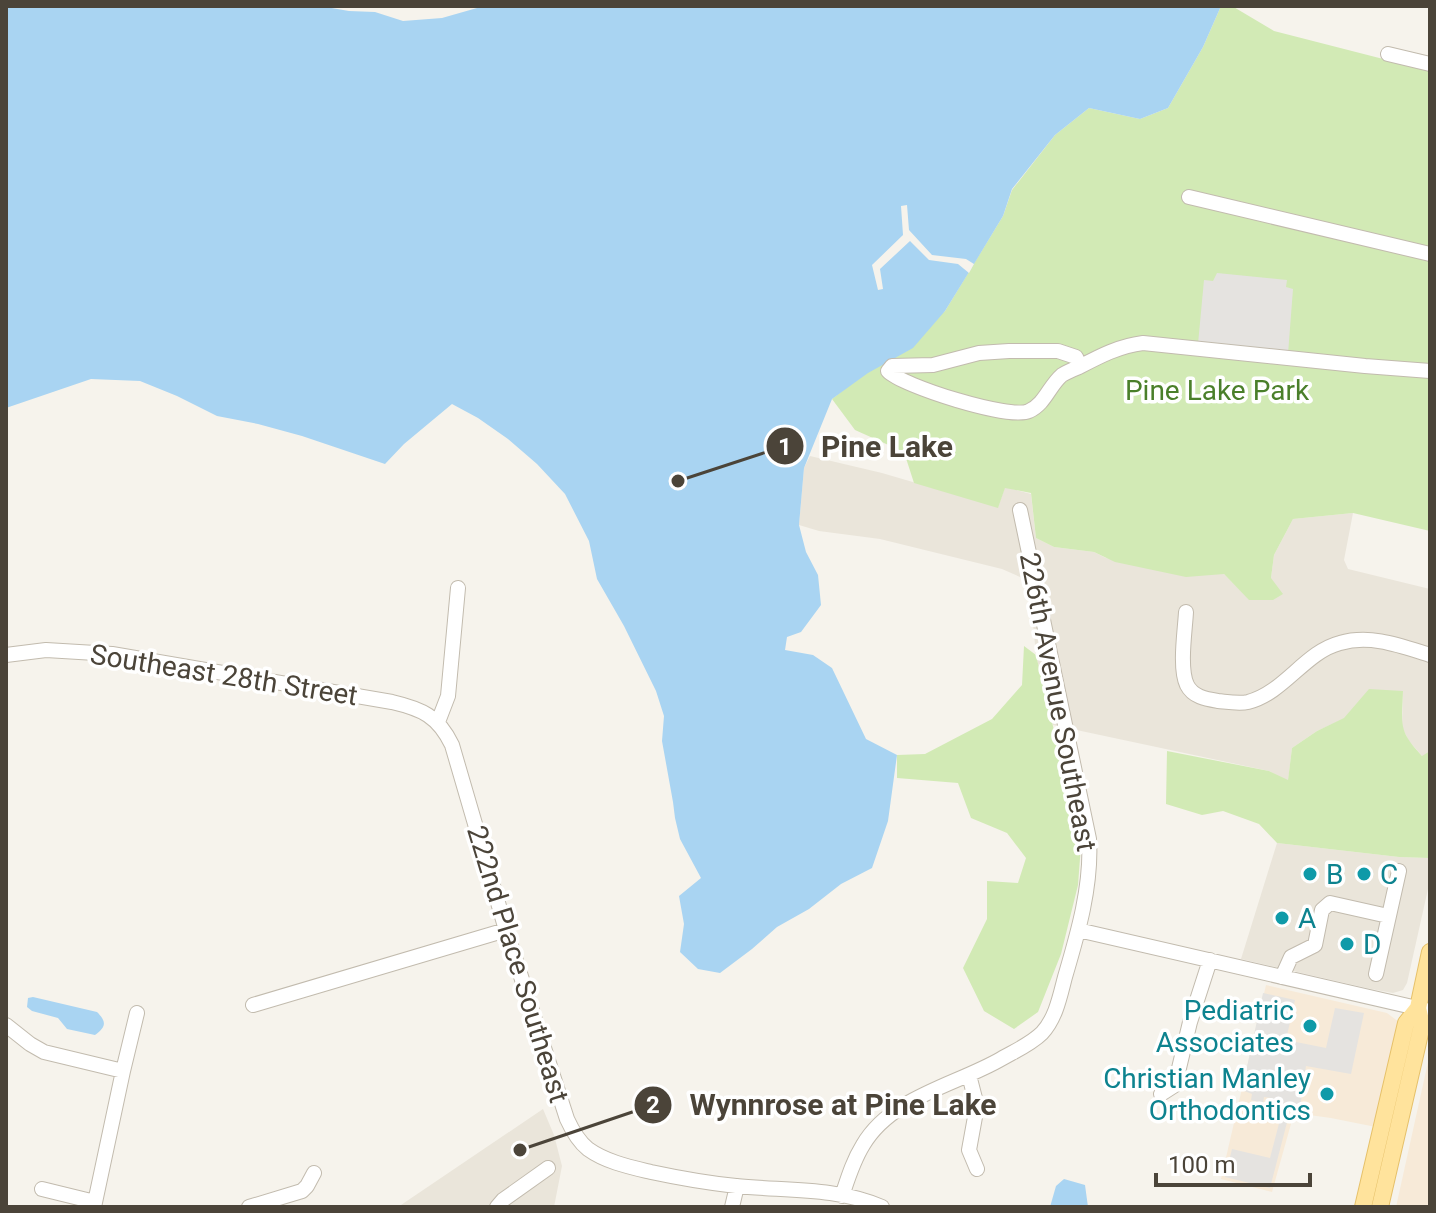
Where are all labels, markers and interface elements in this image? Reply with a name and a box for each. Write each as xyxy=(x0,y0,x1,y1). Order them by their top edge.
park label: Pine Lake Park xyxy=(1125,374,1310,407)
callout: Pine Lake xyxy=(765,419,969,473)
text: Pine Lake xyxy=(821,429,953,464)
text: 1 xyxy=(778,433,792,461)
street label: 226th Avenue Southeast xyxy=(1013,550,1103,854)
street label: Southeast 28th Street xyxy=(88,638,360,712)
street label: 222nd Place Southeast xyxy=(460,822,576,1106)
place label: B xyxy=(1326,858,1343,891)
place label: C xyxy=(1380,858,1398,891)
marker: B xyxy=(1301,865,1319,883)
marker: C xyxy=(1355,865,1373,883)
place label: A xyxy=(1298,902,1316,935)
marker: A xyxy=(1273,909,1291,927)
place label: D xyxy=(1363,928,1381,961)
marker: D xyxy=(1338,935,1356,953)
place label: Pediatric Associates xyxy=(1156,994,1294,1059)
marker: Pediatric Associates xyxy=(1301,1017,1319,1035)
place label: Christian Manley Orthodontics xyxy=(1103,1062,1311,1127)
callout: Wynnrose at Pine Lake xyxy=(633,1078,1013,1132)
marker: Christian Manley Orthodontics xyxy=(1318,1085,1336,1103)
text: Wynnrose at Pine Lake xyxy=(689,1087,997,1122)
text: 2 xyxy=(646,1091,660,1119)
scale bar xyxy=(1156,1137,1310,1187)
text: 100 m xyxy=(1168,1151,1235,1179)

